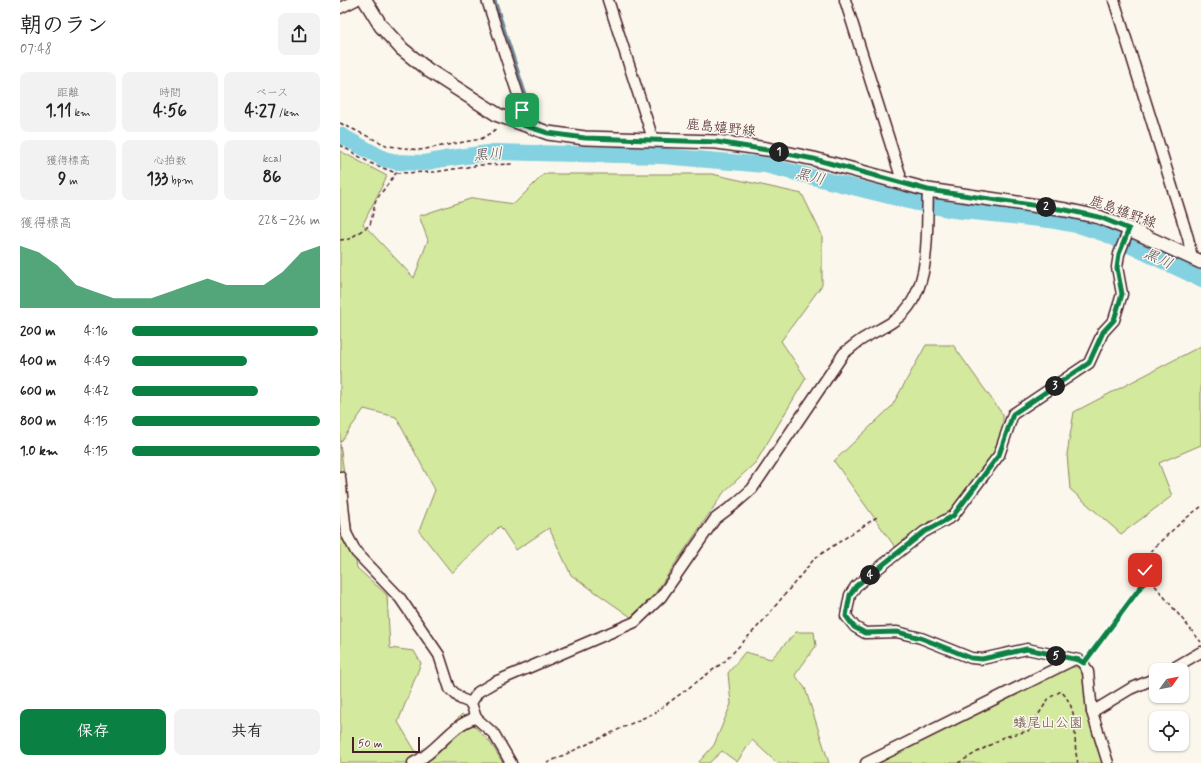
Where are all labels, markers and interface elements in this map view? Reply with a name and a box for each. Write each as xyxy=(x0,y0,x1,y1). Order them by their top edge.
text: 朝のラン xyxy=(20,12,108,40)
button: share xyxy=(278,13,320,55)
text: 07:48 xyxy=(20,41,52,58)
text: 距離 xyxy=(57,86,79,100)
text: 時間 xyxy=(159,86,181,100)
text: ペース xyxy=(256,86,288,100)
pin xyxy=(505,93,539,127)
icon: arrive xyxy=(511,99,533,121)
text: 1.11 xyxy=(45,100,72,122)
text: 4:56 xyxy=(153,100,187,122)
text: 4:27 xyxy=(244,100,276,122)
text: km xyxy=(72,106,91,120)
text: /km xyxy=(276,106,300,120)
street label: 鹿島嬉野線 xyxy=(685,115,757,141)
pin: 1 xyxy=(769,142,789,162)
water label: 黒川 xyxy=(472,144,504,166)
text: 1 xyxy=(777,145,781,159)
text: kcal xyxy=(263,152,281,166)
text: 獲得標高 xyxy=(46,154,90,168)
text: 心拍数 xyxy=(154,154,187,168)
water label: 黒川 xyxy=(793,164,827,190)
text: 86 xyxy=(263,166,282,188)
text: 9 xyxy=(58,168,66,190)
text: 133 xyxy=(147,168,168,190)
text: m xyxy=(66,174,78,188)
text: bpm xyxy=(168,174,193,188)
street label: 鹿島嬉野線 xyxy=(1087,192,1159,232)
pin: 2 xyxy=(1036,197,1056,217)
text: 2 xyxy=(1043,200,1049,214)
text: 228–236 m xyxy=(258,212,320,229)
text: 獲得標高 xyxy=(20,215,72,232)
water label: 黒川 xyxy=(1140,244,1176,274)
text: 200 m xyxy=(20,323,55,340)
text: 4:16 xyxy=(84,323,108,340)
text: 400 m xyxy=(20,353,57,370)
text: 4:49 xyxy=(84,353,110,370)
pin: 3 xyxy=(1045,376,1065,396)
text: 3 xyxy=(1053,379,1057,393)
text: 600 m xyxy=(20,383,56,400)
text: 4:42 xyxy=(84,383,109,400)
text: 800 m xyxy=(20,413,56,430)
text: 4:15 xyxy=(84,413,108,430)
text: 1.0 km xyxy=(20,443,58,460)
text: 4:15 xyxy=(84,443,108,460)
pin xyxy=(1128,553,1162,587)
icon: check xyxy=(1134,559,1156,581)
pin: 4 xyxy=(860,565,880,585)
text: 4 xyxy=(867,568,873,582)
pin: 5 xyxy=(1046,646,1066,666)
text: 5 xyxy=(1053,649,1059,663)
north arrow xyxy=(1149,663,1189,703)
map controls xyxy=(1149,663,1189,751)
button: 保存 xyxy=(20,709,166,755)
button: 共有 xyxy=(174,709,320,755)
button: locate xyxy=(1149,711,1189,751)
park label: 蟻尾山公園 xyxy=(1013,714,1083,732)
scale bar xyxy=(352,735,420,754)
text: 50 m xyxy=(358,737,383,751)

